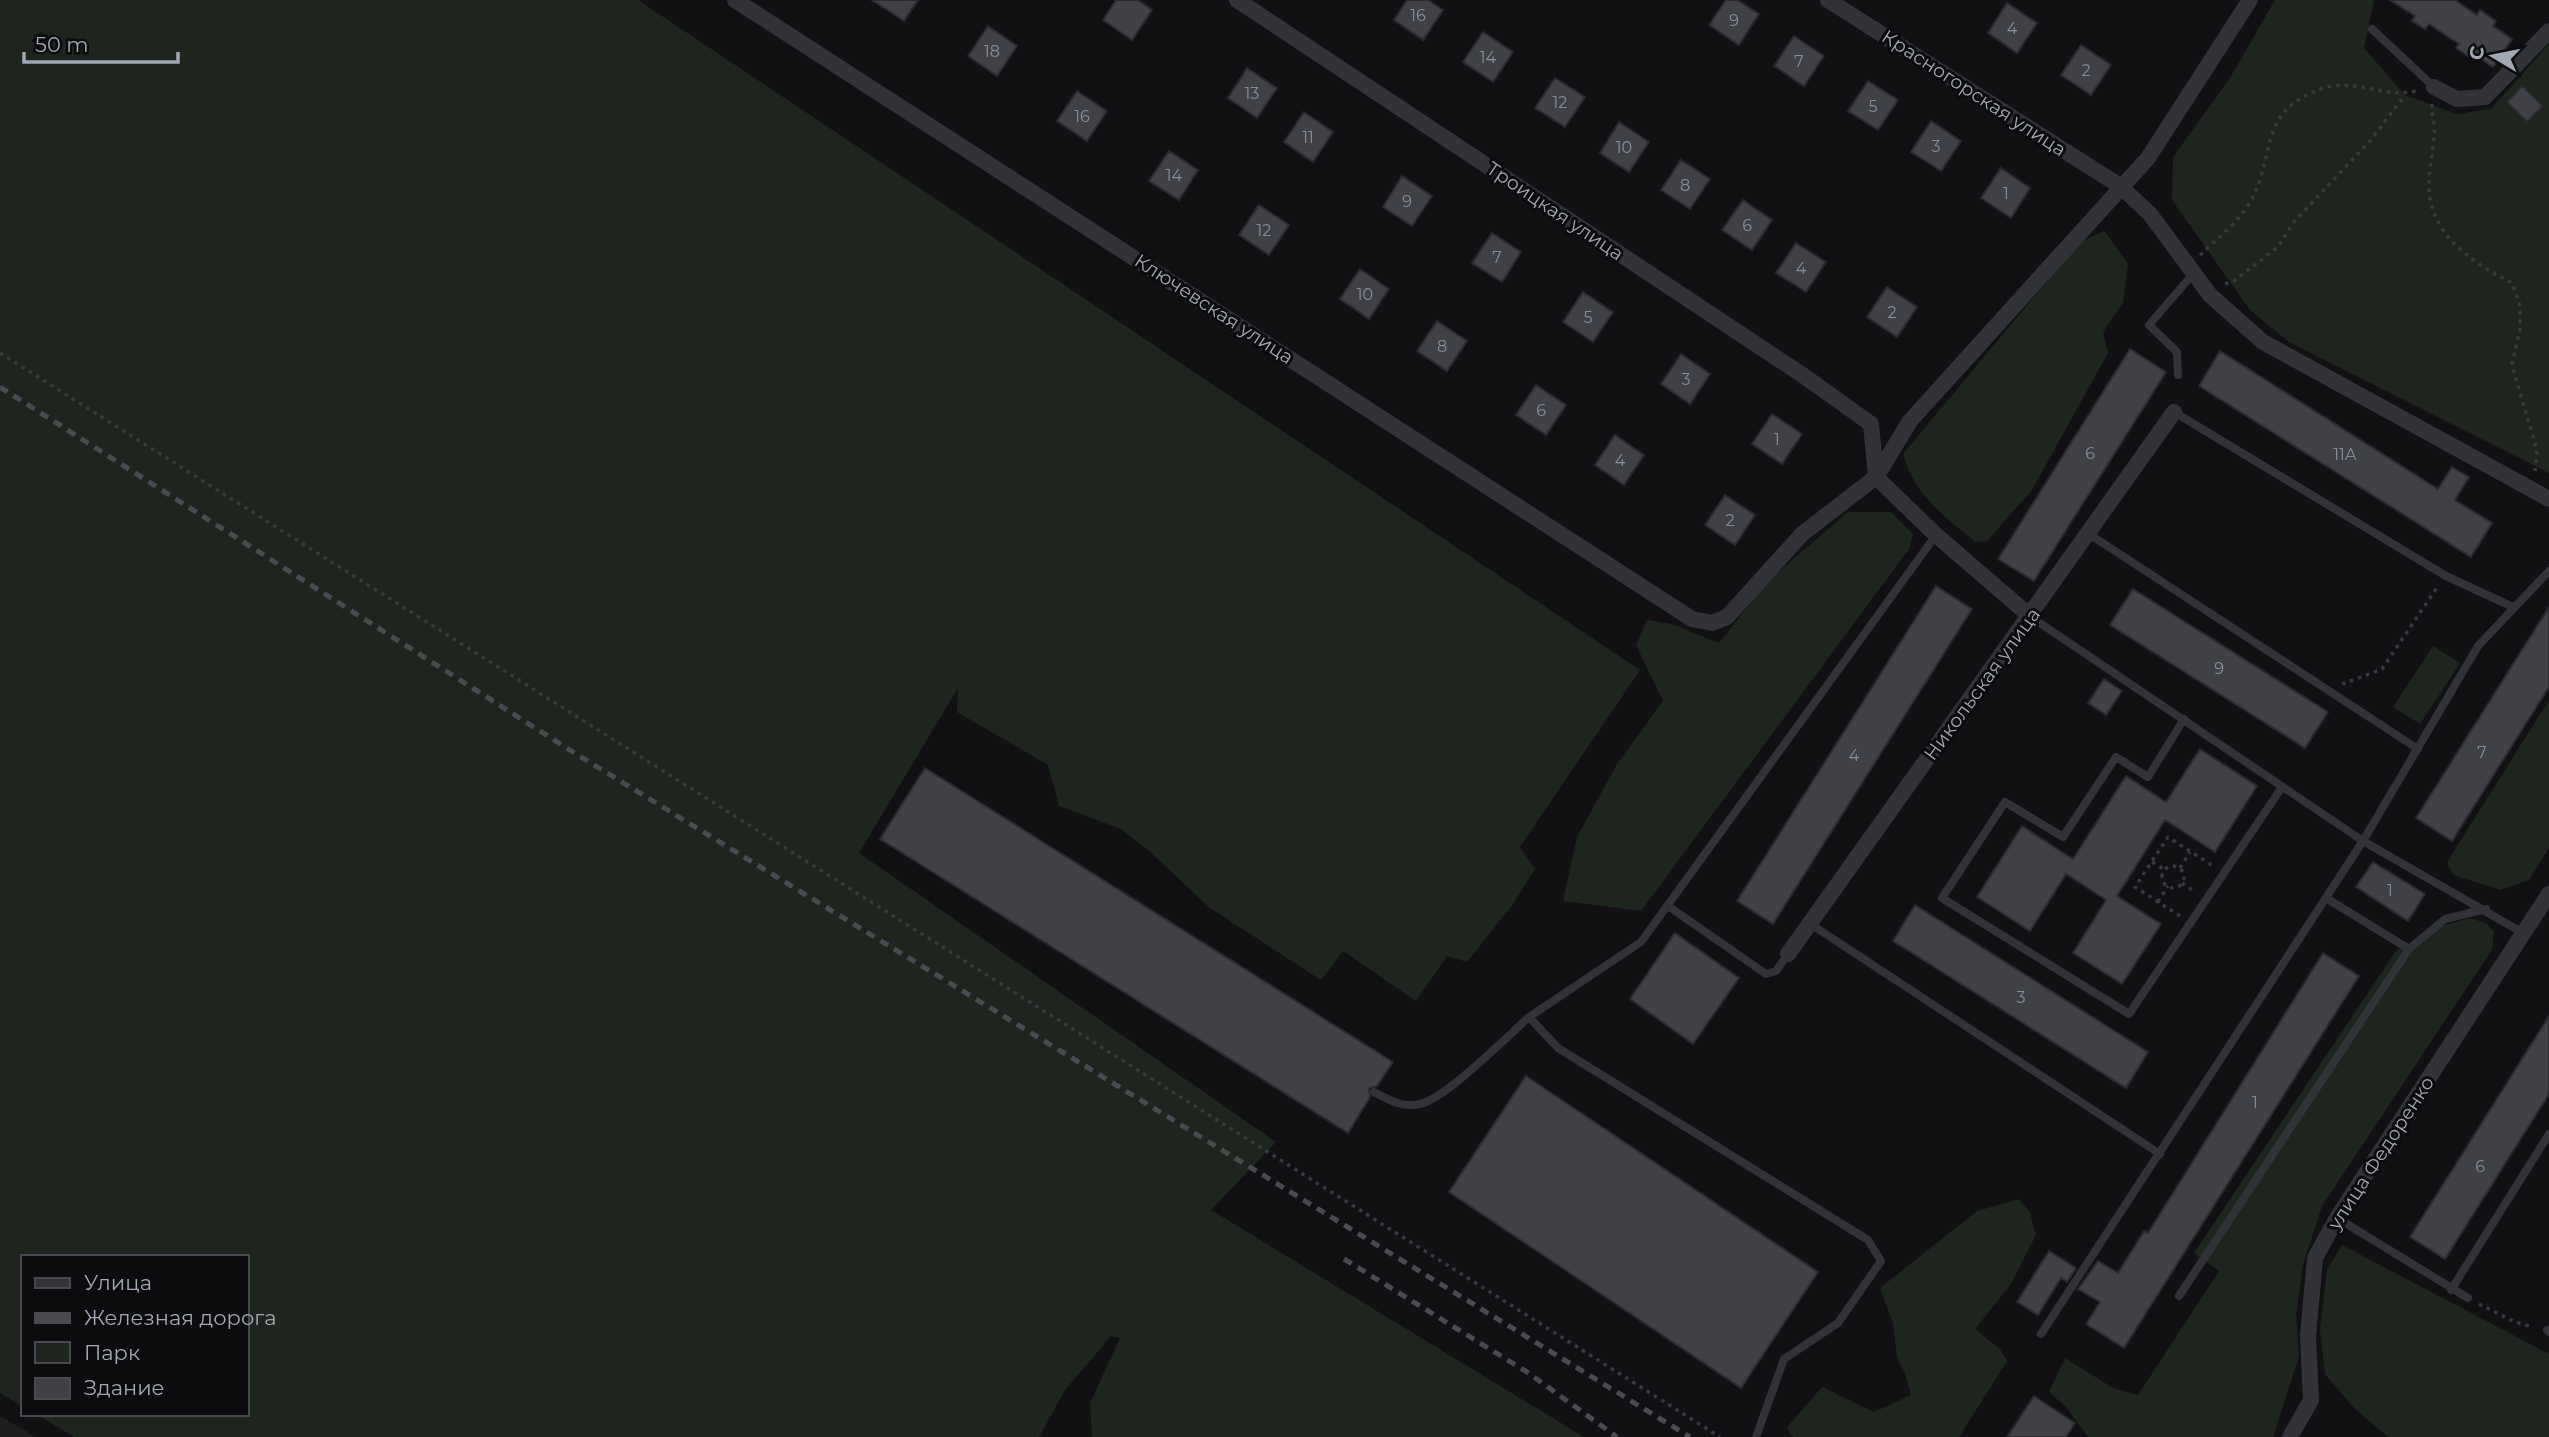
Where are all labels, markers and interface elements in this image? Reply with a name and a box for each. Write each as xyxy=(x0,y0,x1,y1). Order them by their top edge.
house number: 16 xyxy=(1410,6,1426,25)
house number: 9 xyxy=(1729,11,1739,30)
house number: 4 xyxy=(2007,19,2018,38)
scale bar xyxy=(24,21,178,65)
north arrow xyxy=(2458,21,2528,91)
street label: Красногорская улица xyxy=(1878,25,2070,161)
text: 50 m xyxy=(35,32,89,57)
house number: 18 xyxy=(984,42,1000,61)
text: С xyxy=(2464,44,2489,62)
house number: 14 xyxy=(1480,48,1497,67)
house number: 7 xyxy=(1794,52,1804,71)
house number: 2 xyxy=(2081,61,2091,80)
house number: 13 xyxy=(1245,84,1259,103)
house number: 12 xyxy=(1553,93,1567,112)
house number: 5 xyxy=(1868,97,1878,116)
house number: 16 xyxy=(1074,107,1090,126)
house number: 11 xyxy=(1302,128,1314,147)
house number: 3 xyxy=(1931,137,1941,156)
house number: 10 xyxy=(1616,138,1632,157)
street label: Троицкая улица xyxy=(1482,157,1628,265)
house number: 14 xyxy=(1166,166,1183,185)
house number: 8 xyxy=(1680,176,1690,195)
house number: 1 xyxy=(2003,184,2009,203)
house number: 9 xyxy=(1402,192,1412,211)
house number: 6 xyxy=(1742,216,1752,235)
house number: 12 xyxy=(1257,221,1271,240)
house number: 7 xyxy=(1492,248,1502,267)
street label: Ключевская улица xyxy=(1130,249,1298,369)
house number: 4 xyxy=(1796,259,1807,278)
house number: 10 xyxy=(1357,285,1373,304)
house number: 2 xyxy=(1887,303,1897,322)
house number: 5 xyxy=(1583,308,1593,327)
house number: 8 xyxy=(1437,337,1447,356)
house number: 3 xyxy=(1681,370,1691,389)
house number: 6 xyxy=(1536,401,1546,420)
house number: 1 xyxy=(1774,430,1780,449)
house number: 6 xyxy=(2085,444,2095,463)
house number: 11А xyxy=(2333,445,2357,464)
house number: 4 xyxy=(1615,451,1626,470)
house number: 2 xyxy=(1725,511,1735,530)
street label: Никольская улица xyxy=(1919,603,2045,765)
house number: 9 xyxy=(2214,659,2224,678)
house number: 7 xyxy=(2477,743,2487,762)
house number: 4 xyxy=(1849,746,1860,765)
house number: 1 xyxy=(2387,881,2393,900)
house number: 3 xyxy=(2016,988,2026,1007)
street label: улица Федоренко xyxy=(2322,1072,2439,1235)
house number: 1 xyxy=(2252,1093,2258,1112)
house number: 6 xyxy=(2475,1157,2485,1176)
legend xyxy=(21,1255,248,1416)
text: Улица xyxy=(84,1270,152,1295)
text: Железная дорога xyxy=(84,1305,276,1330)
text: Парк xyxy=(84,1340,140,1365)
text: Здание xyxy=(84,1375,165,1400)

